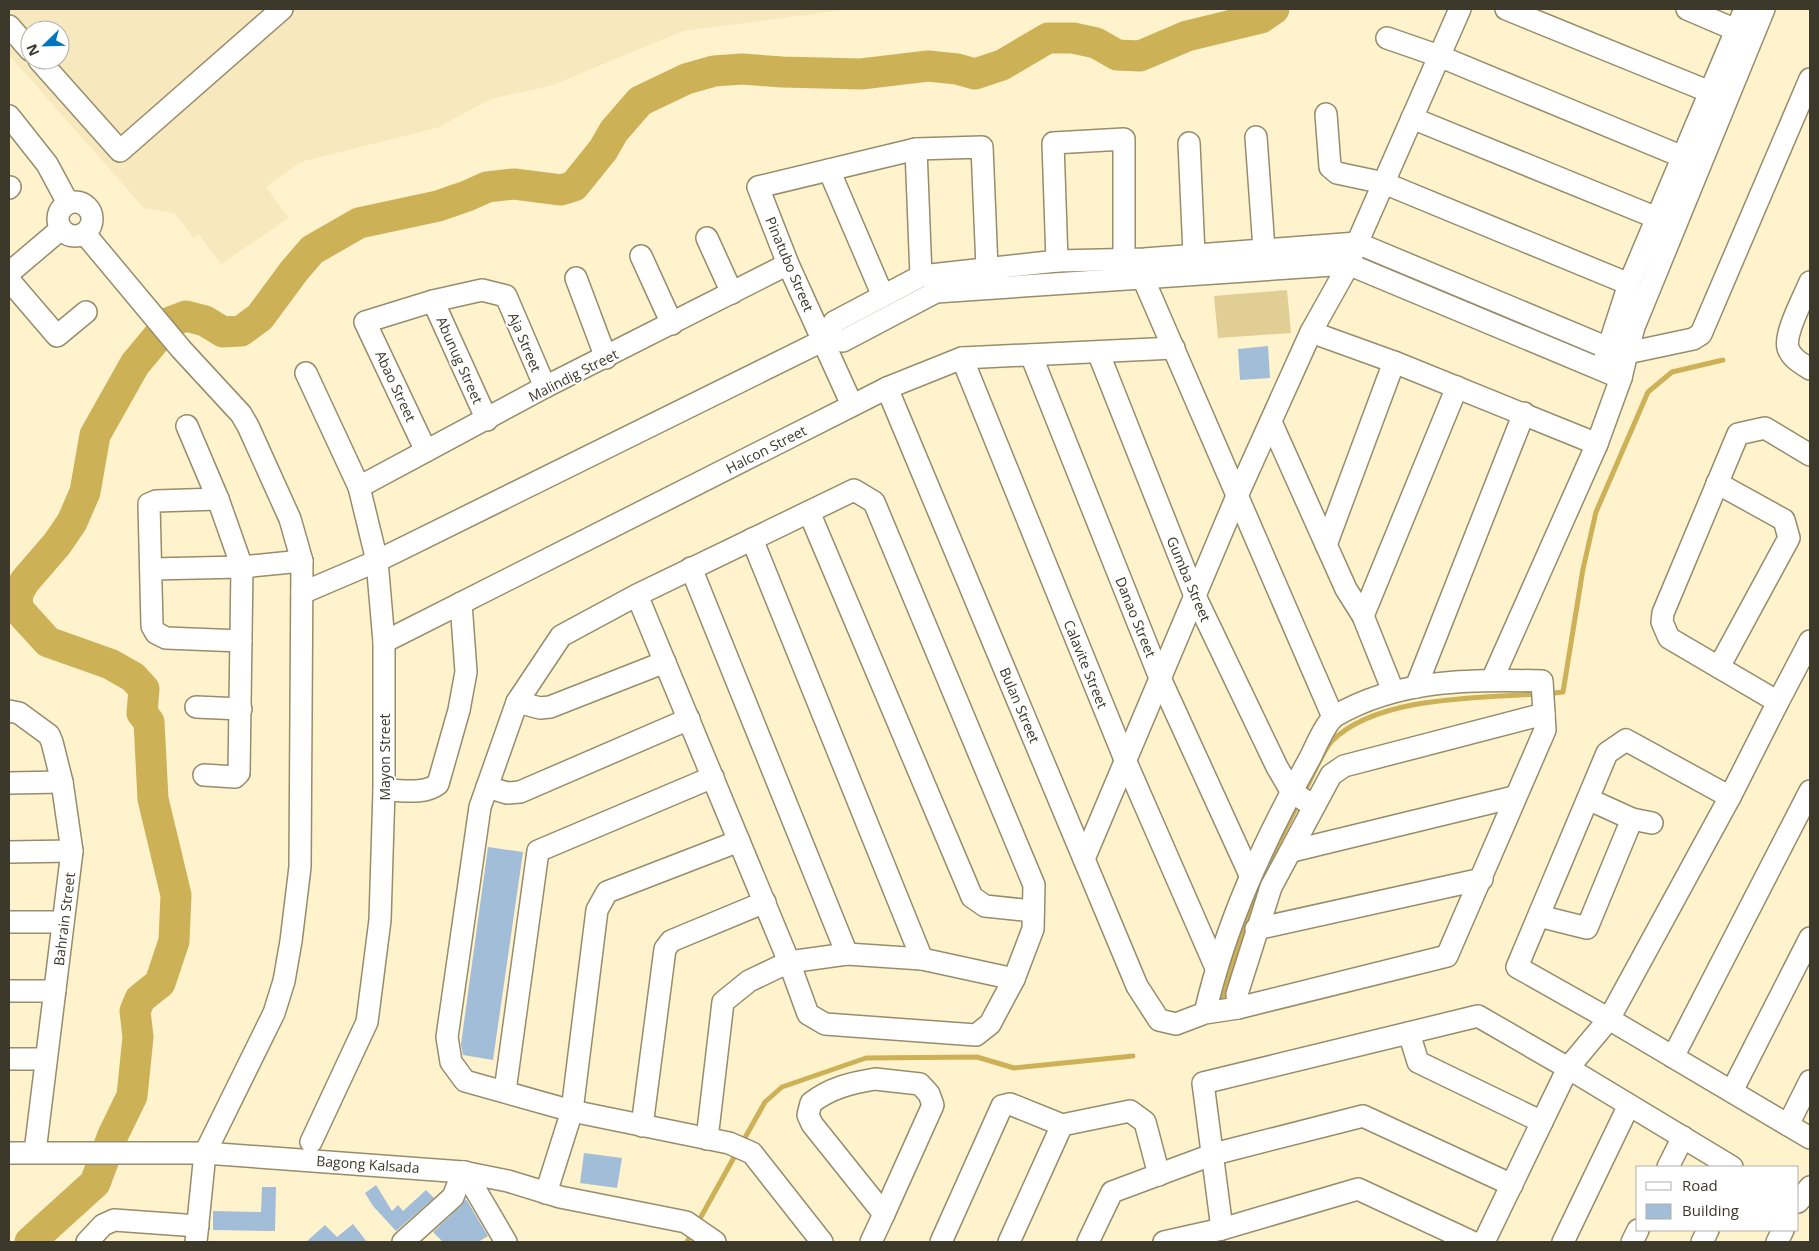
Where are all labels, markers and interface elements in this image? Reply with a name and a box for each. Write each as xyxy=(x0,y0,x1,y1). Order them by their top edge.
north arrow xyxy=(20,20,70,70)
text: N xyxy=(22,41,44,59)
street label: Pinatubo Street xyxy=(761,214,819,314)
street label: Aja Street xyxy=(504,309,546,375)
street label: Abunug Street xyxy=(432,313,488,407)
street label: Malindig Street xyxy=(525,344,621,406)
street label: Abao Street xyxy=(371,347,421,425)
street label: Halcon Street xyxy=(722,421,810,477)
street label: Gumba Street xyxy=(1163,533,1215,625)
street label: Danao Street xyxy=(1111,574,1161,660)
street label: Calavite Street xyxy=(1060,617,1112,711)
street label: Bulan Street xyxy=(996,664,1044,746)
street label: Mayon Street xyxy=(375,713,394,801)
street label: Bahrain Street xyxy=(49,871,79,967)
street label: Bagong Kalsada xyxy=(316,1151,420,1177)
legend xyxy=(1636,1166,1799,1231)
text: Road xyxy=(1682,1175,1718,1195)
text: Building xyxy=(1682,1200,1739,1220)

